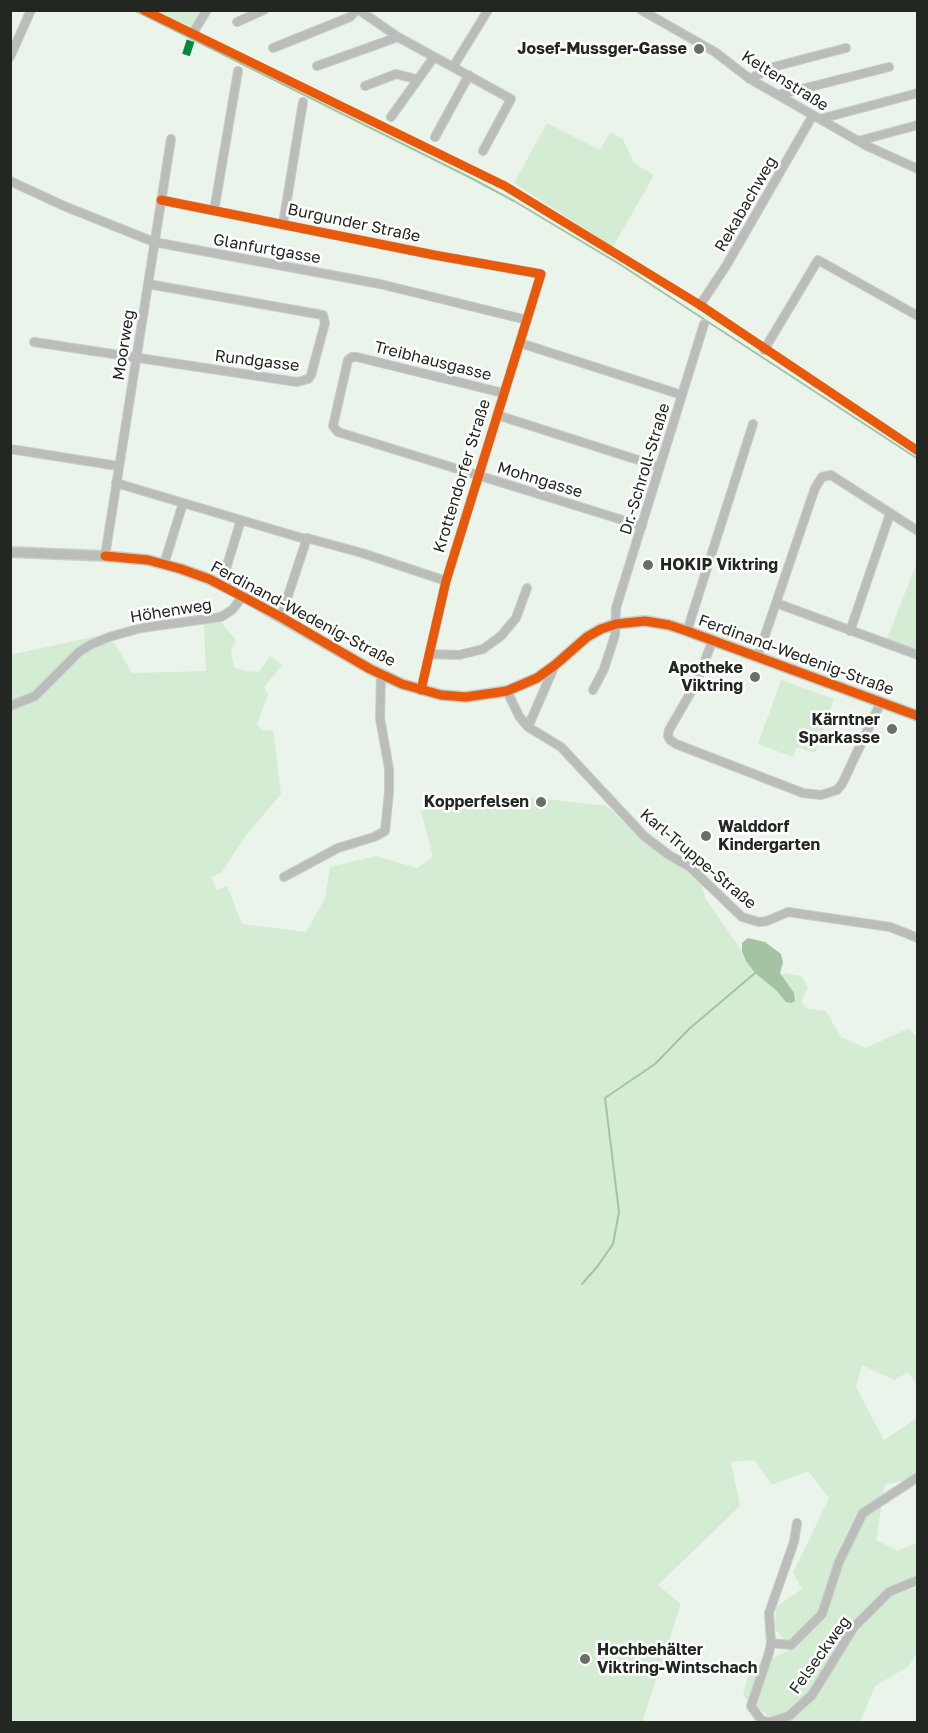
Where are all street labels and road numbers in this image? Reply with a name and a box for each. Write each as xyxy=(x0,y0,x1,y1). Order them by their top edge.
street label: Keltenstraße xyxy=(738,47,832,115)
street label: Rekabachweg xyxy=(711,153,781,255)
street label: Burgunder Straße xyxy=(286,200,422,246)
street label: Glanfurtgasse xyxy=(212,230,322,268)
street label: Moorweg xyxy=(109,308,139,382)
street label: Treibhausgasse xyxy=(372,337,494,385)
street label: Rundgasse xyxy=(214,346,300,376)
street label: Krottendorfer Straße xyxy=(429,397,495,555)
street label: Dr.-Schroll-Straße xyxy=(616,401,674,537)
street label: Mohngasse xyxy=(495,458,585,502)
street label: Ferdinand-Wedenig-Straße xyxy=(207,557,399,671)
street label: Höhenweg xyxy=(129,595,213,627)
street label: Ferdinand-Wedenig-Straße xyxy=(696,611,896,699)
street label: Karl-Truppe-Straße xyxy=(636,805,760,913)
street label: Felseckweg xyxy=(785,1612,855,1698)

